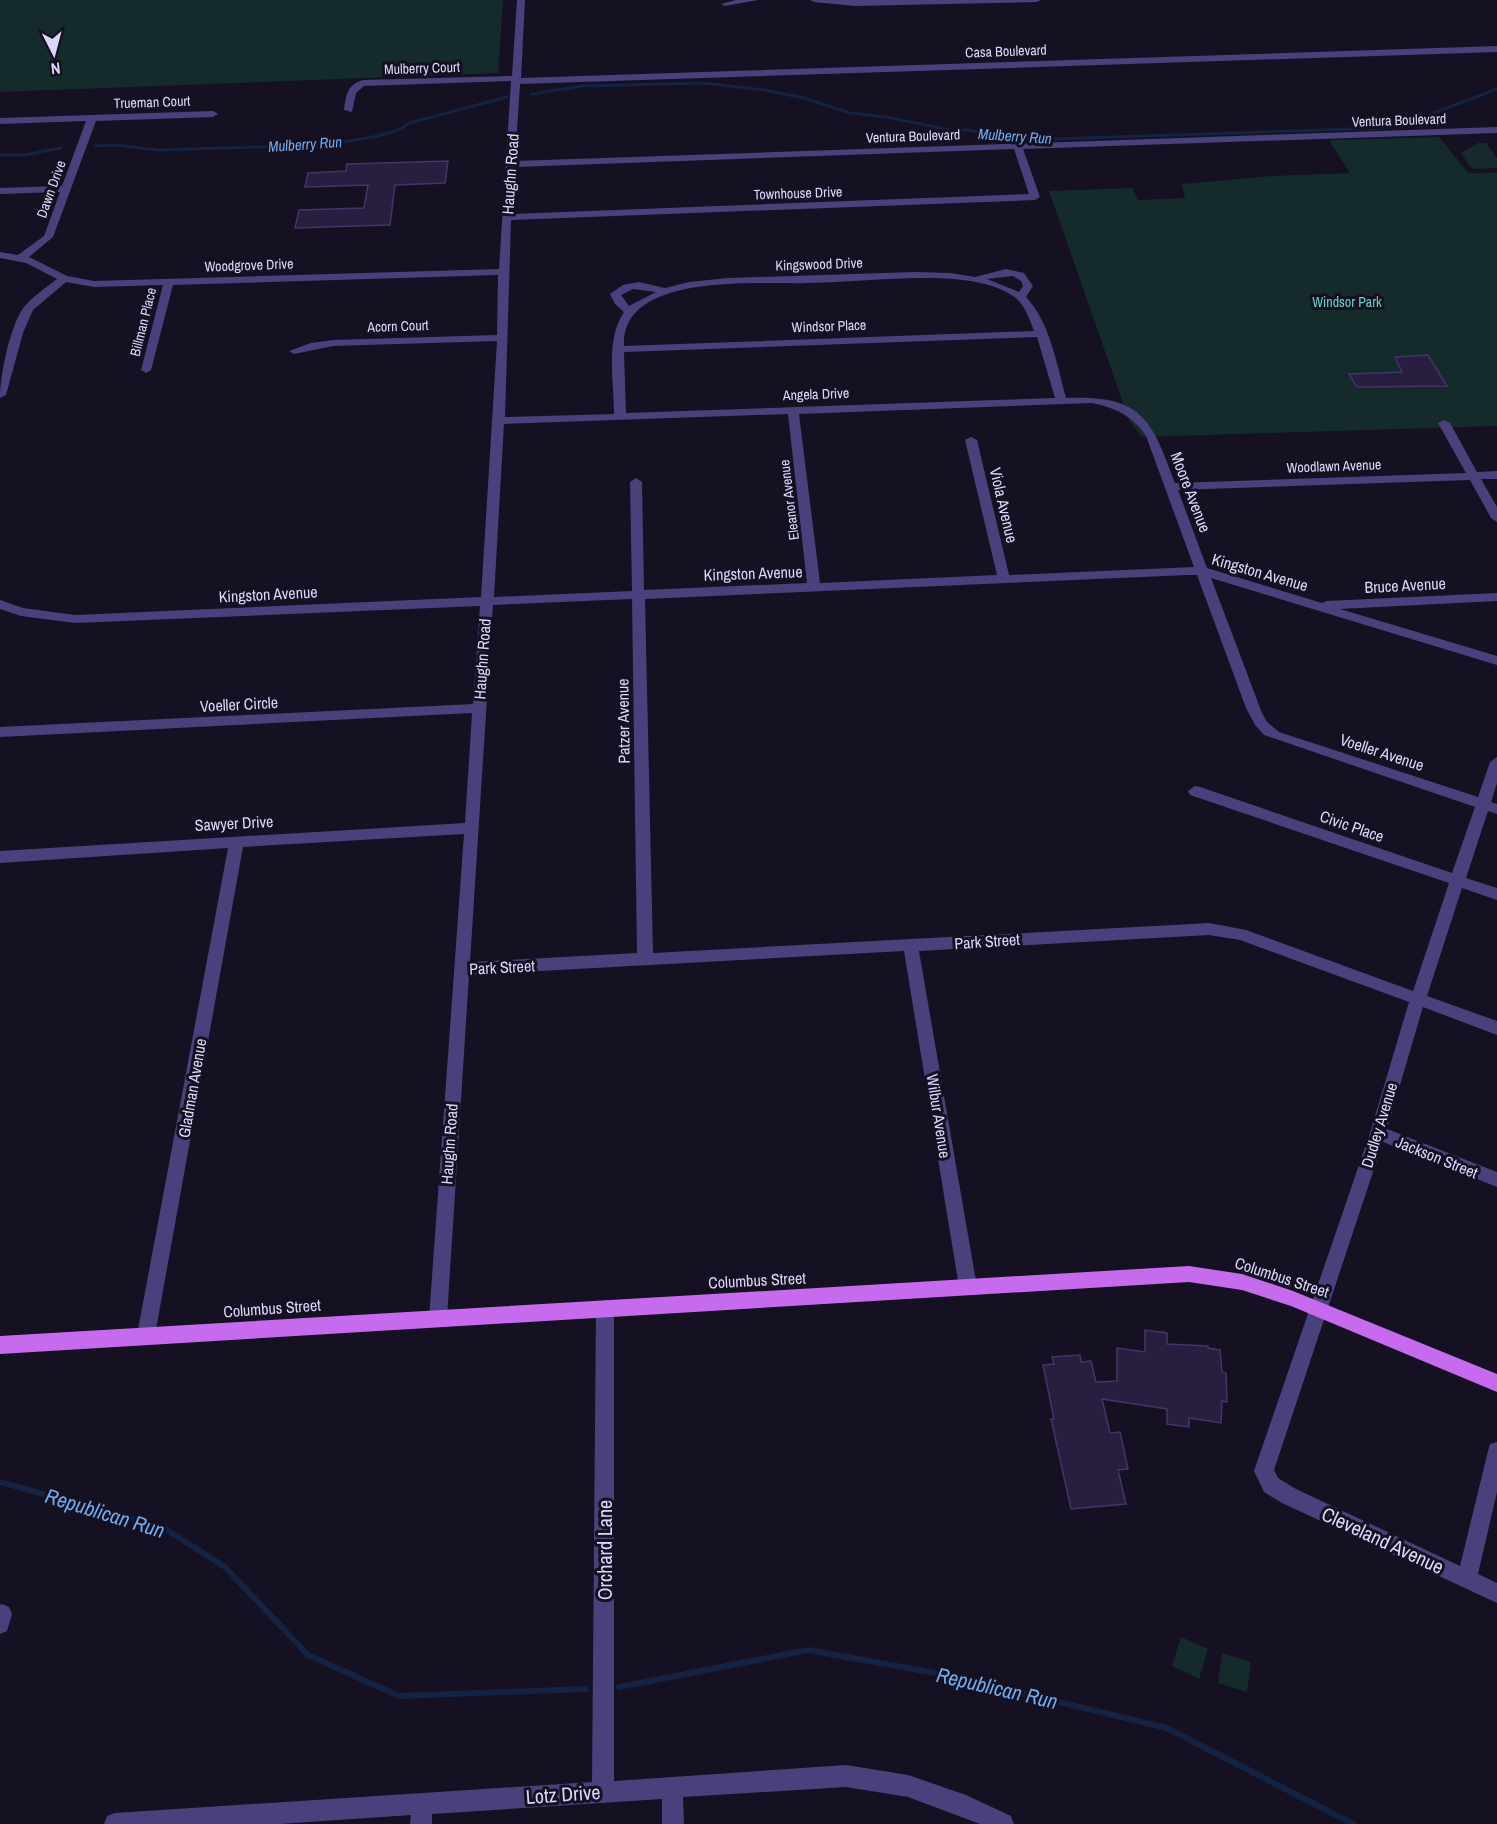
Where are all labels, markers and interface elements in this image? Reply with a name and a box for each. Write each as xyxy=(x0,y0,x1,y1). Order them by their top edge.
north arrow xyxy=(24,24,84,84)
street label: Casa Boulevard xyxy=(965,41,1047,61)
text: N xyxy=(50,57,61,80)
street label: Mulberry Court xyxy=(384,58,460,78)
street label: Trueman Court xyxy=(113,92,191,112)
street label: Ventura Boulevard xyxy=(1351,109,1447,131)
water label: Mulberry Run xyxy=(977,123,1053,149)
street label: Ventura Boulevard xyxy=(865,125,961,147)
water label: Mulberry Run xyxy=(267,131,343,157)
street label: Haughn Road xyxy=(496,133,524,215)
street label: Dawn Drive xyxy=(32,158,70,220)
street label: Townhouse Drive xyxy=(753,182,843,204)
street label: Kingswood Drive xyxy=(775,253,863,275)
street label: Woodgrove Drive xyxy=(204,254,294,276)
street label: Billman Place xyxy=(126,286,160,358)
park label: Windsor Park xyxy=(1312,293,1382,311)
street label: Acorn Court xyxy=(366,316,429,336)
street label: Windsor Place xyxy=(791,316,867,336)
street label: Angela Drive xyxy=(782,384,849,404)
street label: Moore Avenue xyxy=(1166,449,1216,535)
street label: Woodlawn Avenue xyxy=(1286,455,1382,477)
street label: Eleanor Avenue xyxy=(775,459,803,541)
street label: Viola Avenue xyxy=(985,465,1023,545)
street label: Kingston Avenue xyxy=(1209,548,1311,596)
street label: Kingston Avenue xyxy=(703,560,803,586)
street label: Bruce Avenue xyxy=(1364,572,1446,598)
street label: Kingston Avenue xyxy=(218,580,318,608)
street label: Haughn Road xyxy=(468,618,496,700)
street label: Patzer Avenue xyxy=(611,678,635,764)
street label: Voeller Circle xyxy=(199,691,279,717)
street label: Voeller Avenue xyxy=(1337,728,1427,776)
street label: Civic Place xyxy=(1317,805,1387,847)
street label: Sawyer Drive xyxy=(194,810,274,836)
street label: Park Street xyxy=(953,928,1021,954)
street label: Park Street xyxy=(469,954,536,980)
street label: Gladman Avenue xyxy=(172,1037,212,1139)
street label: Wilbur Avenue xyxy=(921,1072,957,1160)
street label: Dudley Avenue xyxy=(1356,1080,1402,1170)
street label: Haughn Road xyxy=(435,1103,463,1185)
street label: Jackson Street xyxy=(1393,1131,1482,1184)
street label: Columbus Street xyxy=(1232,1251,1332,1303)
street label: Columbus Street xyxy=(708,1266,807,1294)
street label: Columbus Street xyxy=(222,1294,322,1322)
water label: Republican Run xyxy=(42,1481,168,1545)
street label: Orchard Lane xyxy=(591,1500,618,1600)
street label: Cleveland Avenue xyxy=(1318,1500,1448,1580)
water label: Republican Run xyxy=(934,1660,1060,1716)
street label: Lotz Drive xyxy=(525,1778,601,1810)

